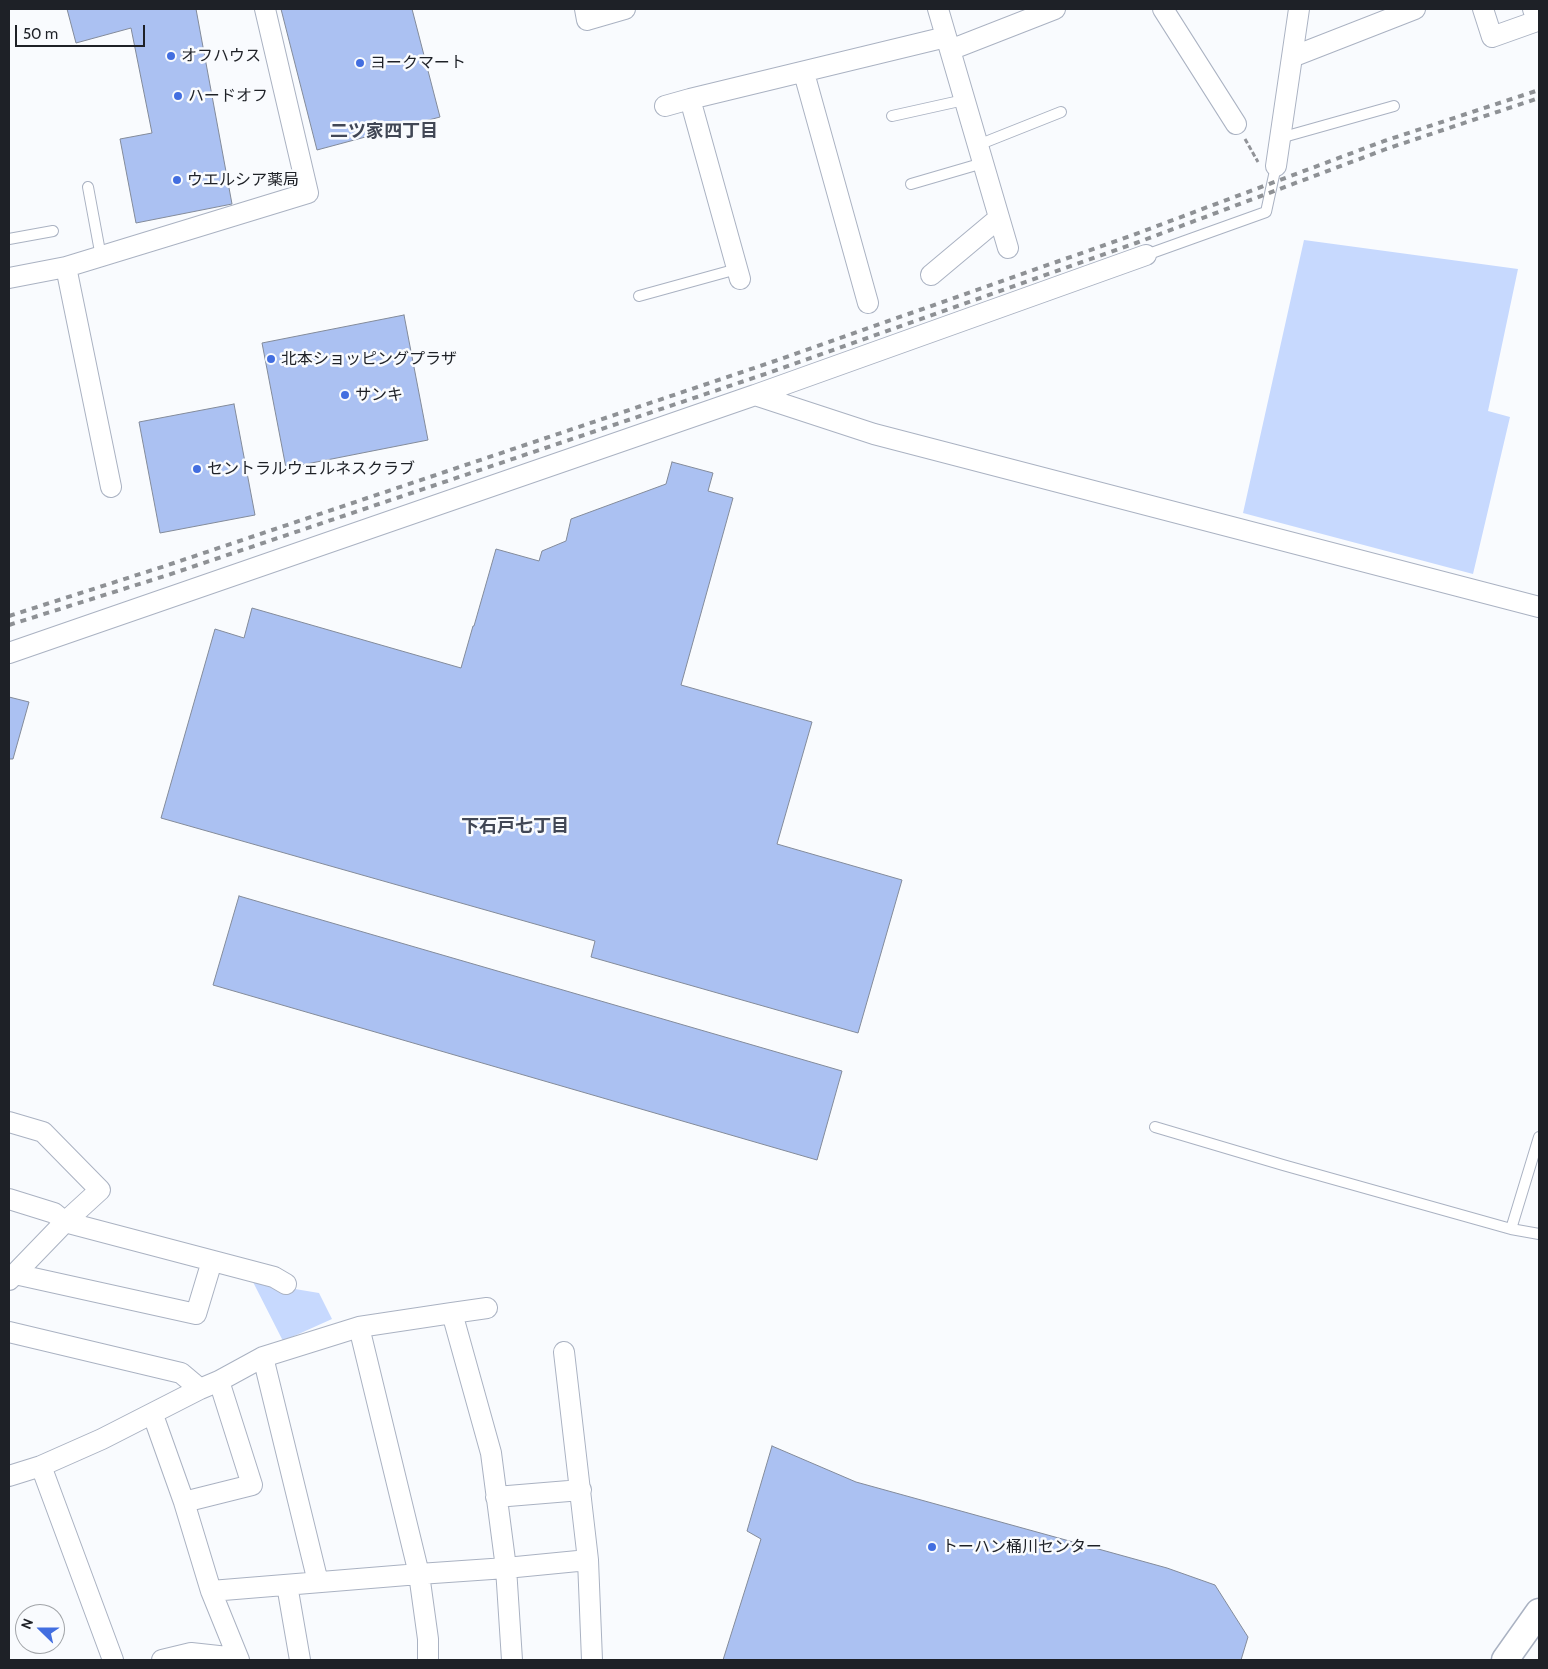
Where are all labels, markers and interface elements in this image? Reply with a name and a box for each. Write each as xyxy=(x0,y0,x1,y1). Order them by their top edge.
scale bar xyxy=(18,15,148,47)
text: 50 m xyxy=(23,25,58,43)
place label: オフハウス xyxy=(181,46,261,66)
marker: オフハウス xyxy=(165,50,177,62)
place label: ヨークマート xyxy=(370,53,466,73)
marker: ヨークマート xyxy=(354,57,366,69)
place label: ハードオフ xyxy=(188,86,268,106)
marker: ハードオフ xyxy=(172,90,184,102)
district label: 二ツ家四丁目 xyxy=(330,121,438,143)
place label: ウエルシア薬局 xyxy=(187,170,299,190)
marker: ウエルシア薬局 xyxy=(171,174,183,186)
place label: 北本ショッピングプラザ xyxy=(281,349,457,369)
marker: 北本ショッピングプラザ xyxy=(265,353,277,365)
place label: サンキ xyxy=(355,385,403,405)
marker: サンキ xyxy=(339,389,351,401)
place label: セントラルウェルネスクラブ xyxy=(207,459,415,479)
marker: セントラルウェルネスクラブ xyxy=(191,463,203,475)
district label: 下石戸七丁目 xyxy=(461,816,569,838)
place label: トーハン桶川センター xyxy=(942,1537,1102,1557)
marker: トーハン桶川センター xyxy=(926,1541,938,1553)
north arrow xyxy=(15,1604,65,1654)
text: N xyxy=(17,1616,37,1632)

